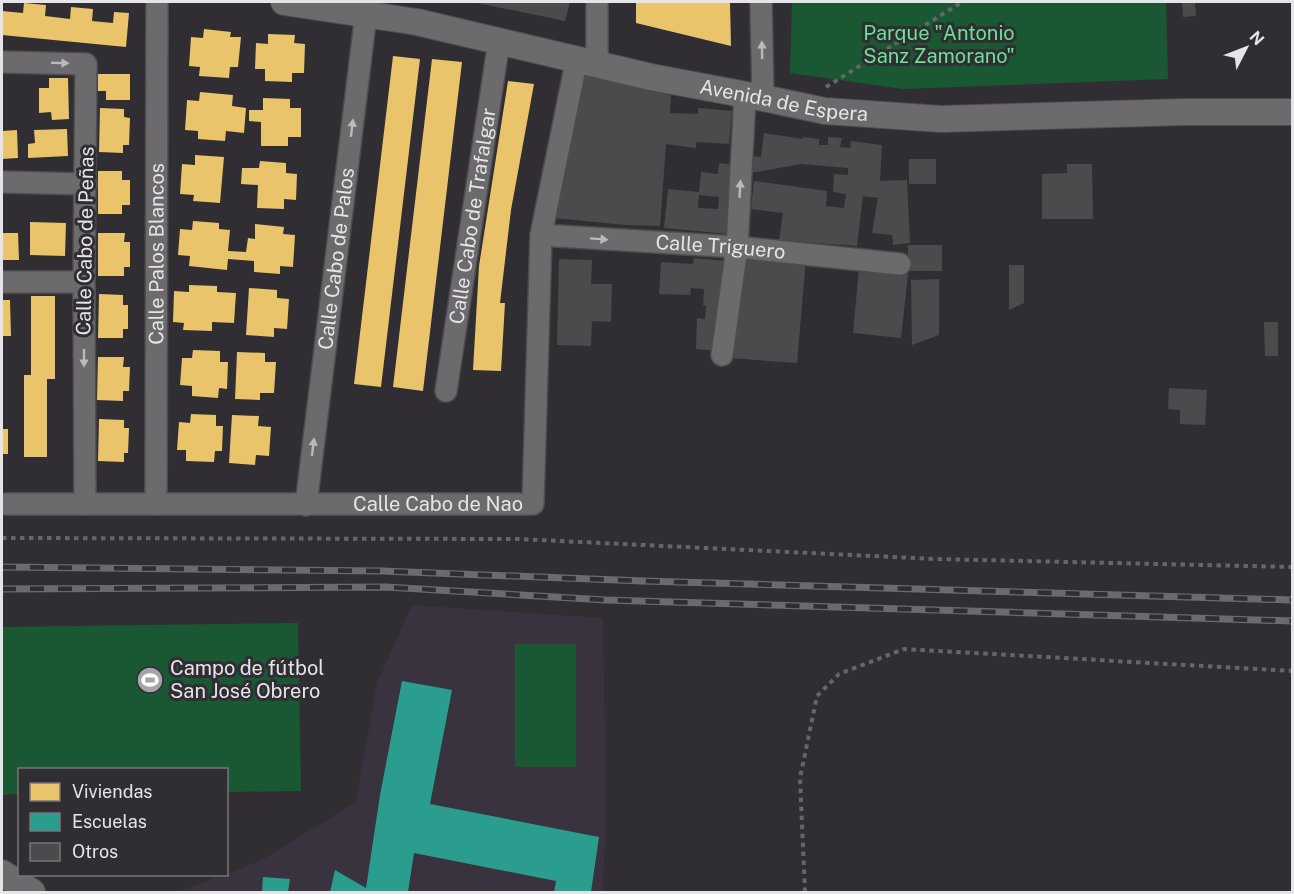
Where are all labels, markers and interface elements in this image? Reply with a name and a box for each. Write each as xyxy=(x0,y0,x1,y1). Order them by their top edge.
north arrow xyxy=(1216,18,1276,78)
park label: Parque "Antonio Sanz Zamorano" xyxy=(863,21,1015,68)
text: N xyxy=(1246,27,1268,49)
one-way arrow xyxy=(757,40,767,59)
one-way arrow xyxy=(50,58,69,68)
street label: Avenida de Espera xyxy=(698,74,869,126)
street label: Calle Cabo de Trafalgar xyxy=(444,106,501,326)
one-way arrow xyxy=(347,119,356,138)
street label: Calle Cabo de Peñas xyxy=(71,146,99,336)
street label: Calle Palos Blancos xyxy=(144,163,169,345)
street label: Calle Cabo de Palos xyxy=(313,166,359,351)
one-way arrow xyxy=(735,179,744,198)
street label: Calle Triguero xyxy=(655,230,787,264)
one-way arrow xyxy=(590,234,609,243)
one-way arrow xyxy=(79,349,89,368)
one-way arrow xyxy=(308,437,317,456)
street label: Calle Cabo de Nao xyxy=(353,492,523,516)
place label: Campo de fútbol San José Obrero xyxy=(170,656,324,703)
sports icon: Campo de fútbol San José Obrero xyxy=(135,665,165,695)
legend xyxy=(18,768,228,876)
text: Viviendas xyxy=(72,781,152,802)
text: Escuelas xyxy=(72,811,147,832)
text: Otros xyxy=(72,841,118,862)

